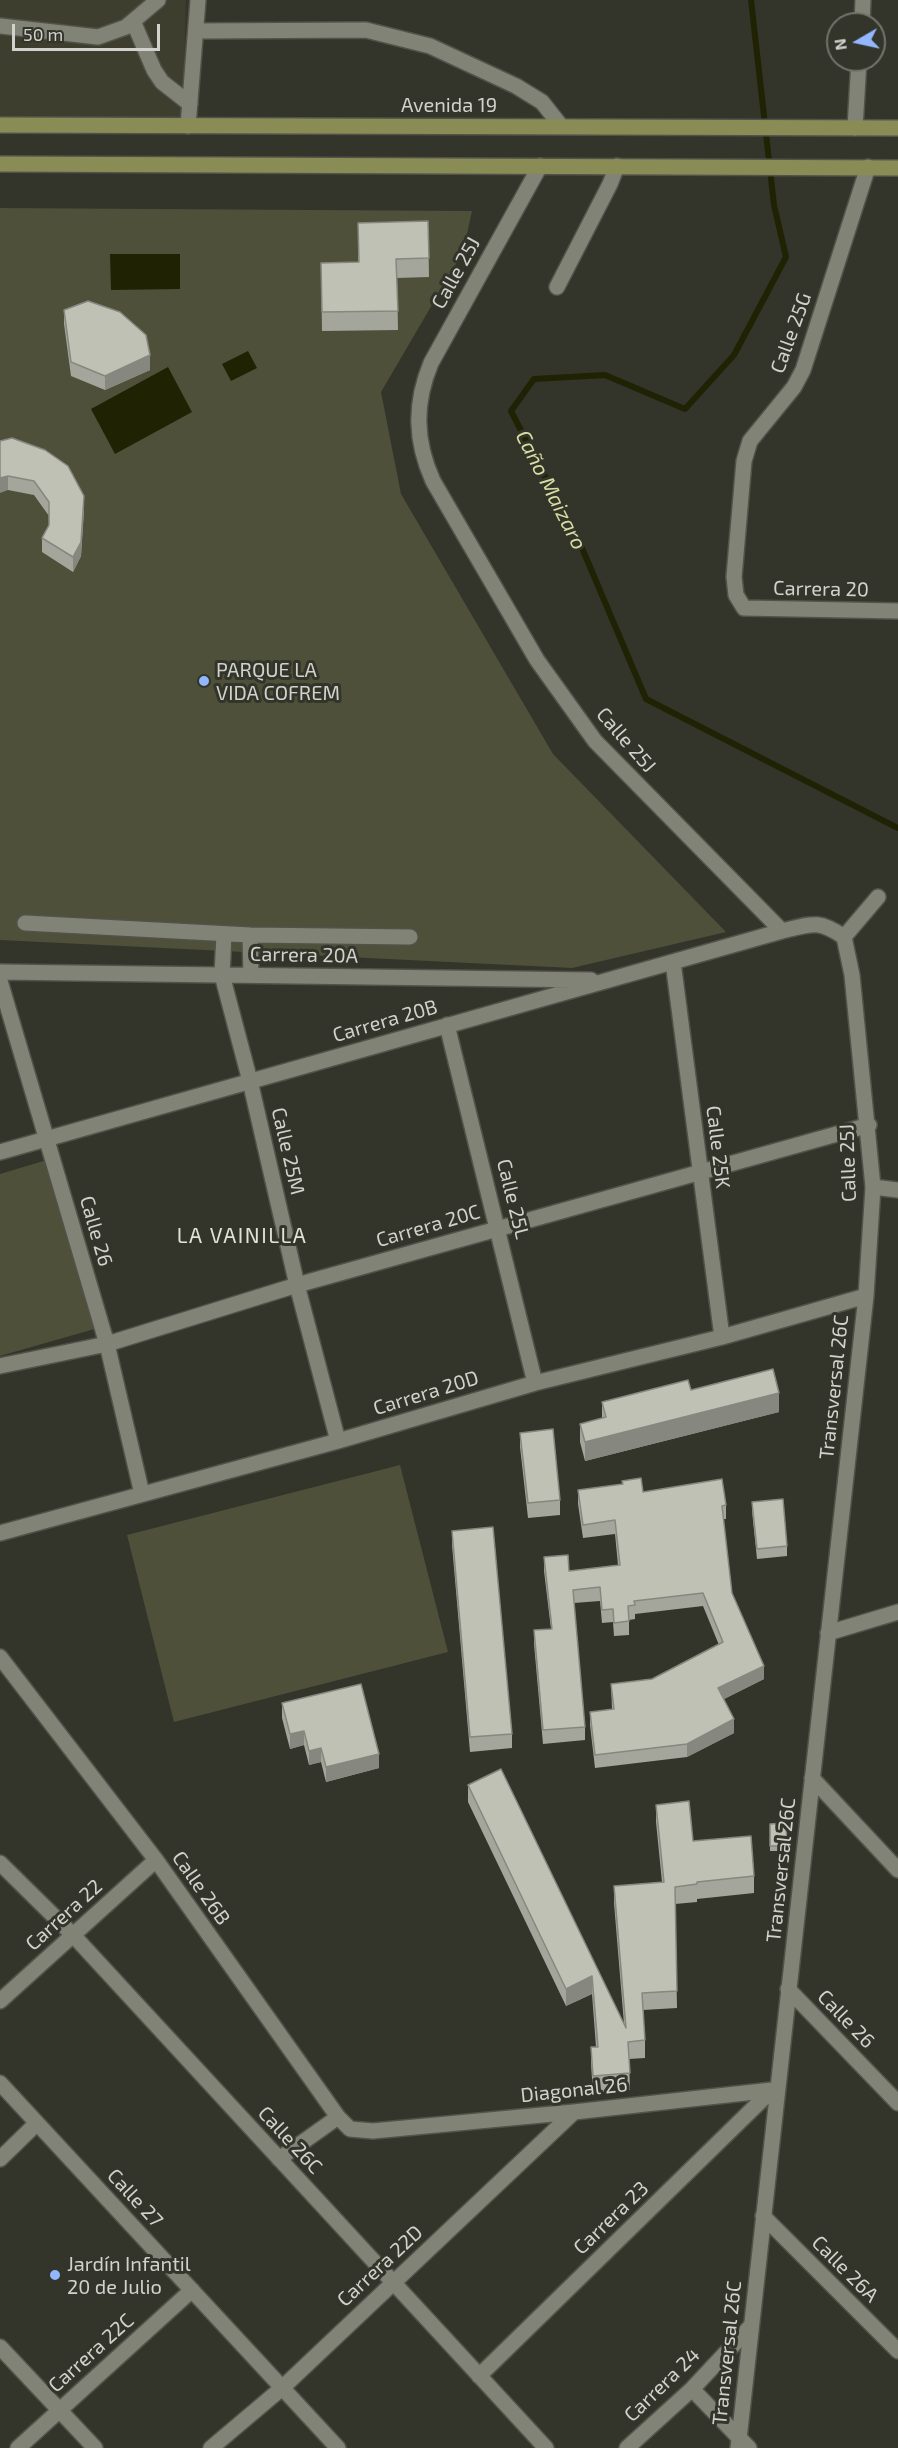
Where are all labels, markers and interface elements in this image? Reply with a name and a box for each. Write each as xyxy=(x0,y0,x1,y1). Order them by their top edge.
scale bar xyxy=(15,12,164,50)
north arrow xyxy=(826,12,886,72)
text: 50 m xyxy=(23,23,63,45)
text: N xyxy=(829,37,850,52)
street label: Avenida 19 xyxy=(401,93,497,117)
street label: Calle 25J xyxy=(427,233,485,313)
street label: Calle 25G xyxy=(765,289,817,377)
water label: Caño Maizaro xyxy=(510,426,592,554)
street label: Carrera 20 xyxy=(773,576,869,602)
place label: PARQUE LA VIDA COFREM xyxy=(216,658,340,705)
marker: PARQUE LA VIDA COFREM xyxy=(197,674,211,688)
street label: Calle 25J xyxy=(591,703,661,777)
street label: Carrera 20A xyxy=(250,942,358,968)
street label: Carrera 20B xyxy=(330,995,440,1047)
street label: Calle 25K xyxy=(701,1104,735,1190)
street label: Calle 25M xyxy=(266,1105,310,1197)
street label: Calle 25J xyxy=(835,1123,861,1203)
street label: Calle 25L xyxy=(491,1156,535,1242)
street label: Calle 26 xyxy=(75,1193,117,1269)
street label: Carrera 20C xyxy=(373,1200,483,1252)
district label: LA VAINILLA xyxy=(177,1223,307,1249)
street label: Transversal 26C xyxy=(814,1313,854,1461)
street label: Carrera 20D xyxy=(370,1366,482,1420)
street label: Transversal 26C xyxy=(761,1796,801,1944)
street label: Calle 26B xyxy=(167,1846,235,1930)
street label: Carrera 22 xyxy=(21,1874,107,1956)
street label: Calle 26 xyxy=(812,1985,880,2053)
street label: Diagonal 26 xyxy=(519,2072,629,2108)
street label: Calle 26C xyxy=(253,2101,327,2179)
street label: Calle 27 xyxy=(102,2164,168,2232)
street label: Carrera 23 xyxy=(569,2176,653,2260)
street label: Carrera 22D xyxy=(332,2220,428,2312)
street label: Calle 26A xyxy=(807,2231,883,2307)
place label: Jardín Infantil 20 de Julio xyxy=(67,2252,191,2299)
marker: Jardín Infantil 20 de Julio xyxy=(48,2268,62,2282)
street label: Transversal 26C xyxy=(707,2279,747,2427)
street label: Carrera 22C xyxy=(43,2309,139,2397)
street label: Carrera 24 xyxy=(619,2343,705,2427)

